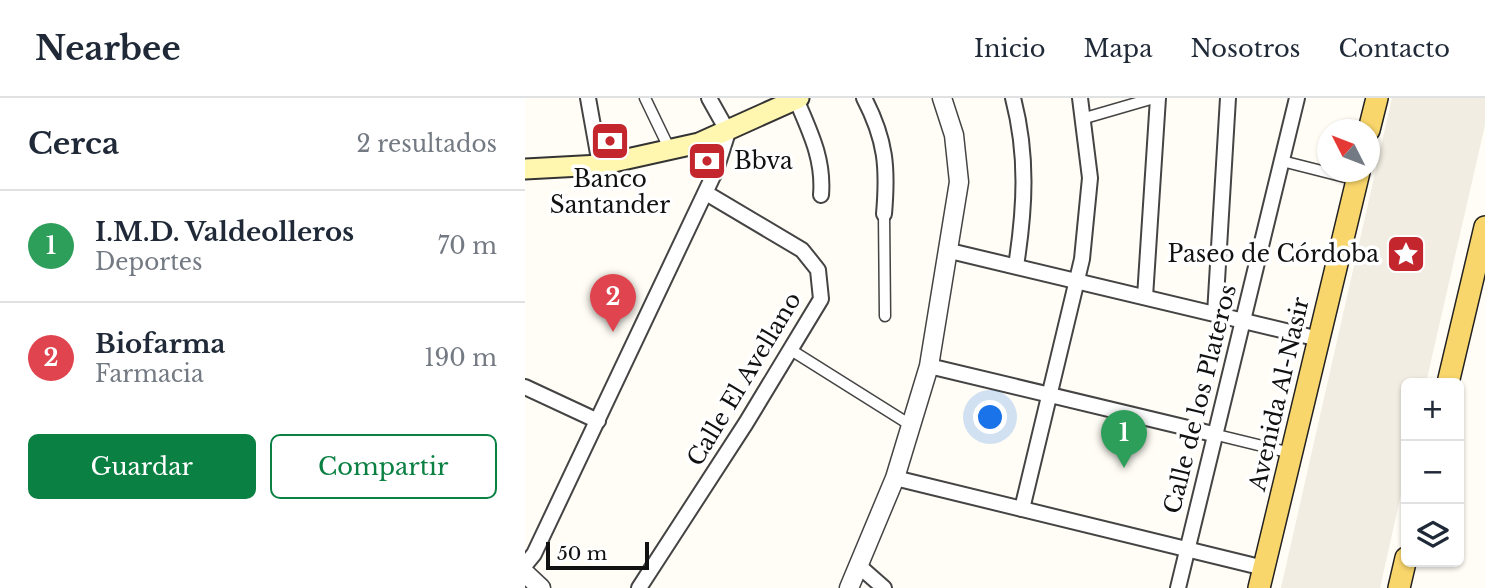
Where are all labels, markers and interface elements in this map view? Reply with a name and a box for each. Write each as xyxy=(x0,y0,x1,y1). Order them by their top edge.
text: Nearbee xyxy=(35,28,181,69)
text: Inicio xyxy=(974,34,1045,63)
text: Mapa xyxy=(1083,34,1152,63)
text: Nosotros xyxy=(1190,34,1301,63)
text: Contacto xyxy=(1339,34,1450,63)
north arrow xyxy=(1317,119,1380,182)
bank icon: Banco Santander xyxy=(589,120,631,162)
text: Cerca xyxy=(28,125,119,162)
text: 2 resultados xyxy=(357,130,497,158)
bank icon: Bbva xyxy=(686,140,728,182)
place label: Bbva xyxy=(734,147,793,175)
place label: Banco Santander xyxy=(550,165,670,219)
text: I.M.D. Valdeolleros xyxy=(95,216,354,248)
text: 1 xyxy=(46,232,56,260)
text: 70 m xyxy=(438,232,497,260)
place icon: Paseo de Córdoba xyxy=(1385,233,1427,275)
place label: Paseo de Córdoba xyxy=(1168,240,1379,268)
text: Deportes xyxy=(95,248,202,276)
pin: 2 xyxy=(590,274,636,332)
street label: Calle de los Plateros xyxy=(1158,282,1242,516)
street label: Calle El Avellano xyxy=(681,287,807,471)
street label: Avenida Al-Nasir xyxy=(1243,294,1315,495)
text: Biofarma xyxy=(95,328,225,360)
text: 2 xyxy=(44,344,58,372)
text: 190 m xyxy=(424,344,497,372)
text: Farmacia xyxy=(95,360,204,388)
map controls xyxy=(1401,378,1464,567)
button: + xyxy=(1401,378,1464,441)
your location xyxy=(973,400,1007,434)
pin: 1 xyxy=(1101,410,1147,468)
button: Guardar xyxy=(28,434,256,499)
button: Compartir xyxy=(270,434,497,499)
button: − xyxy=(1401,441,1464,504)
button: layers xyxy=(1401,504,1464,567)
scale bar xyxy=(546,539,649,571)
text: 50 m xyxy=(557,542,607,565)

